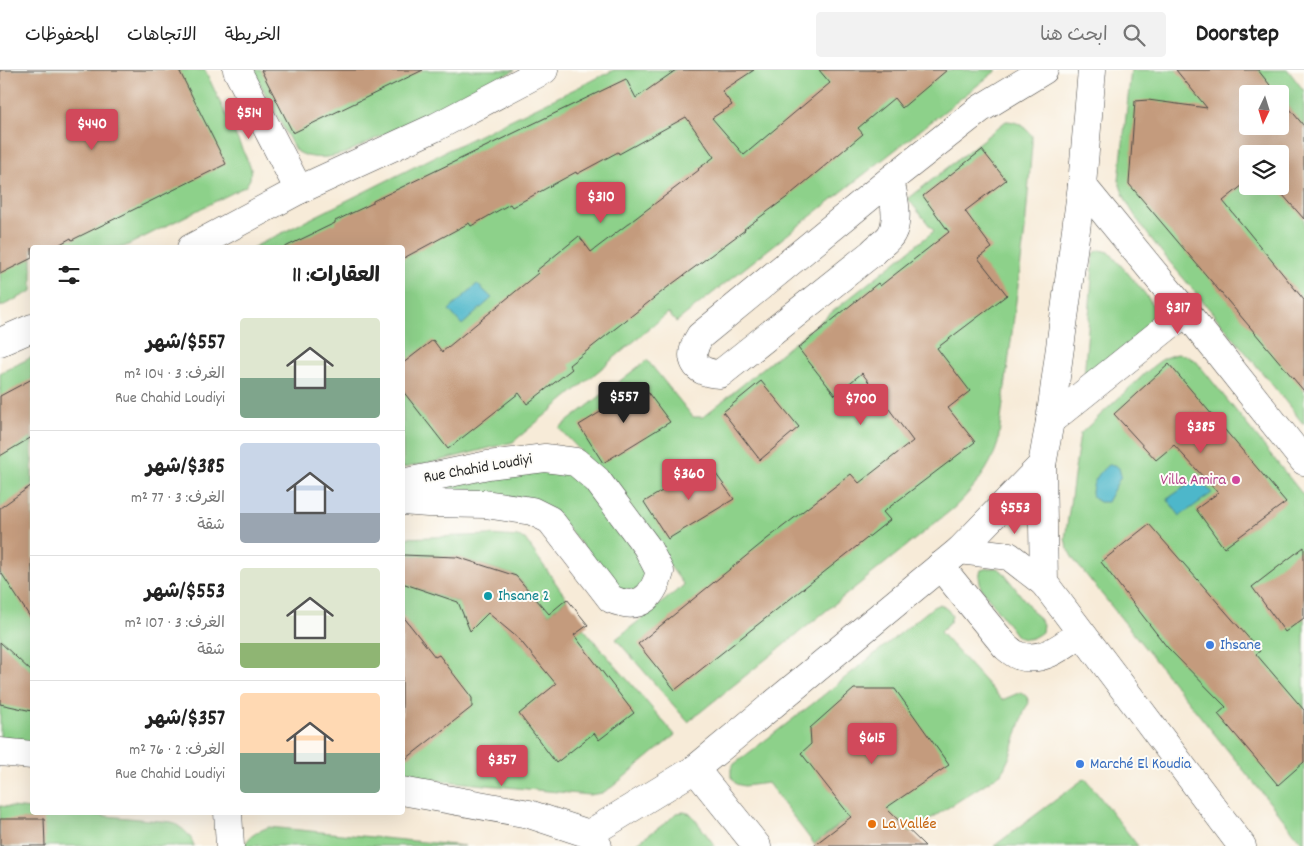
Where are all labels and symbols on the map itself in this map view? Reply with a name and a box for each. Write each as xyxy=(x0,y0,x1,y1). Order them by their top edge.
north arrow xyxy=(1239,85,1289,135)
pin: $514 xyxy=(219,98,279,140)
pin: $440 xyxy=(62,108,122,151)
pin: $310 xyxy=(571,182,631,224)
pin: $317 xyxy=(1148,292,1208,335)
pin: $557 xyxy=(594,382,654,424)
pin: $700 xyxy=(831,384,891,426)
pin: $385 xyxy=(1171,412,1231,454)
street label: Rue Chahid Loudiyi xyxy=(422,448,534,490)
pin: $360 xyxy=(659,458,719,501)
place label: Villa Amira xyxy=(1160,469,1226,492)
marker: Villa Amira xyxy=(1230,474,1242,486)
pin: $553 xyxy=(985,492,1045,535)
place label: Ihsane 2 xyxy=(498,585,550,608)
marker: Ihsane 2 xyxy=(482,590,494,602)
place label: Ihsane xyxy=(1220,634,1261,657)
marker: Ihsane xyxy=(1204,639,1216,651)
pin: $615 xyxy=(842,722,902,765)
pin: $357 xyxy=(472,744,532,787)
place label: Marché El Koudia xyxy=(1090,753,1192,776)
marker: Marché El Koudia xyxy=(1074,758,1086,770)
place label: La Vallée xyxy=(882,813,936,836)
marker: La Vallée xyxy=(866,818,878,830)

